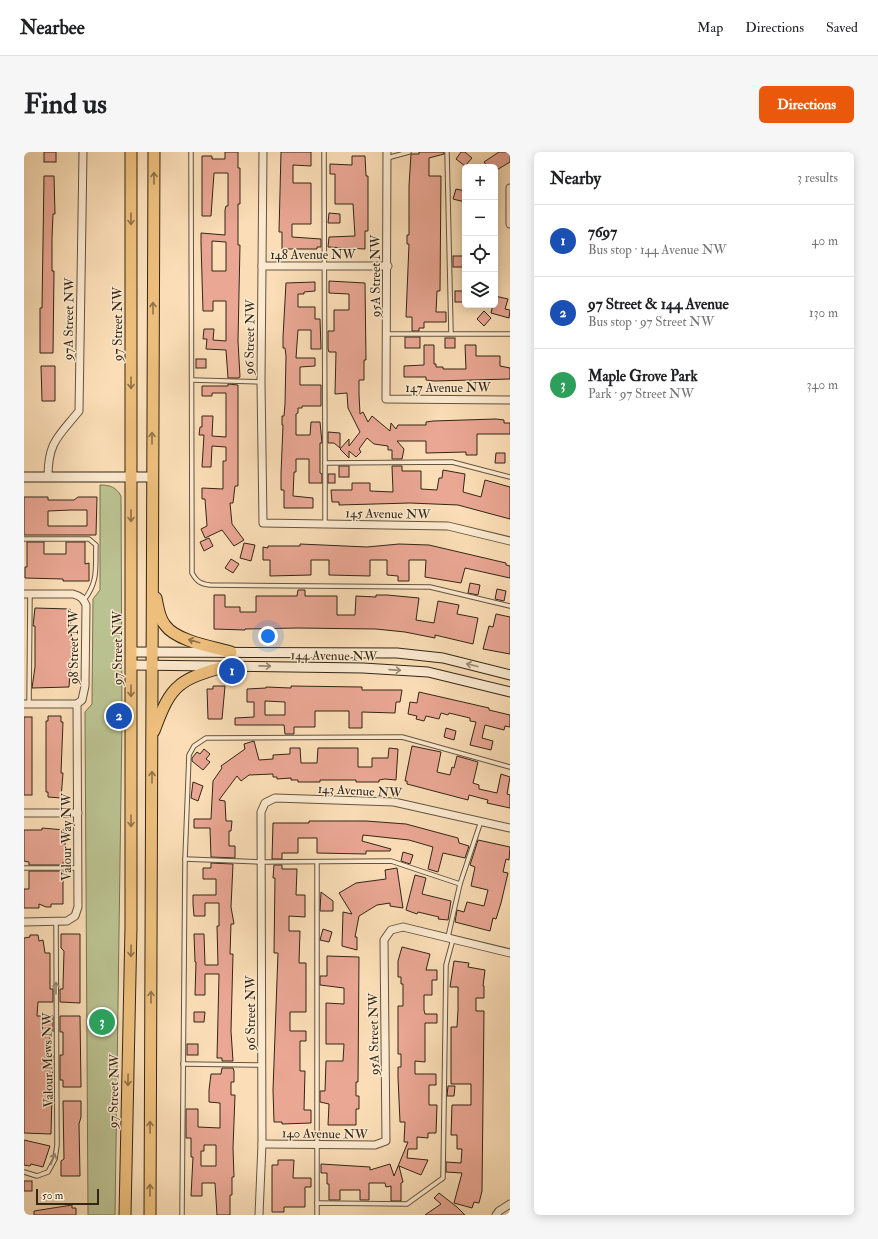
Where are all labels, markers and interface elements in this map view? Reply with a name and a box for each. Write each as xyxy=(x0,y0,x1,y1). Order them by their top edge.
text: Nearbee xyxy=(20,16,85,40)
text: Map xyxy=(697,19,723,36)
text: Directions xyxy=(745,19,804,36)
text: Saved xyxy=(826,19,858,36)
button: Directions xyxy=(759,86,854,123)
text: Find us xyxy=(24,87,107,122)
map controls xyxy=(462,164,498,308)
button: + xyxy=(462,164,498,200)
text: Nearby xyxy=(550,168,601,189)
text: 3 results xyxy=(797,170,838,186)
one-way arrow xyxy=(150,172,158,185)
button: − xyxy=(462,200,498,236)
one-way arrow xyxy=(127,212,135,225)
text: 7697 xyxy=(588,223,617,242)
text: 1 xyxy=(561,233,565,249)
text: 40 m xyxy=(812,233,838,249)
street label: 95A Street NW xyxy=(368,234,384,318)
button: locate xyxy=(462,236,498,272)
text: Bus stop · 144 Avenue NW xyxy=(588,242,727,258)
street label: 148 Avenue NW xyxy=(270,247,357,263)
button: layers xyxy=(462,272,498,308)
street label: 97A Street NW xyxy=(60,277,78,361)
street label: 97 Street NW xyxy=(110,286,126,362)
text: 97 Street & 144 Avenue xyxy=(588,295,729,314)
street label: 96 Street NW xyxy=(241,299,259,376)
one-way arrow xyxy=(149,302,157,315)
text: 2 xyxy=(560,305,566,321)
text: 130 m xyxy=(809,305,838,321)
text: Bus stop · 97 Street NW xyxy=(588,314,714,330)
text: Maple Grove Park xyxy=(588,367,698,386)
one-way arrow xyxy=(127,376,134,389)
text: 3 xyxy=(561,377,566,393)
text: 340 m xyxy=(807,377,838,393)
street label: 147 Avenue NW xyxy=(405,380,491,396)
text: Park · 97 Street NW xyxy=(588,386,694,402)
one-way arrow xyxy=(148,432,156,445)
street label: 145 Avenue NW xyxy=(345,505,432,523)
one-way arrow xyxy=(127,509,135,522)
street label: 98 Street NW xyxy=(66,609,82,685)
street label: 97 Street NW xyxy=(110,610,126,686)
your location xyxy=(258,626,278,646)
one-way arrow xyxy=(188,637,201,644)
street label: 144 Avenue NW xyxy=(291,647,378,665)
pin: 1 xyxy=(219,656,245,686)
one-way arrow xyxy=(466,661,479,669)
one-way arrow xyxy=(258,662,271,670)
one-way arrow xyxy=(388,666,401,673)
one-way arrow xyxy=(127,684,135,697)
pin: 2 xyxy=(106,701,132,731)
one-way arrow xyxy=(148,771,156,784)
street label: 143 Avenue NW xyxy=(317,781,403,801)
street label: Valour Way NW xyxy=(59,792,76,881)
one-way arrow xyxy=(127,814,135,827)
one-way arrow xyxy=(127,944,134,957)
street label: 96 Street NW xyxy=(243,975,259,1051)
one-way arrow xyxy=(52,982,60,995)
one-way arrow xyxy=(147,991,155,1004)
street label: 95A Street NW xyxy=(365,992,383,1076)
pin: 3 xyxy=(89,1007,115,1037)
street label: Valour Mews NW xyxy=(39,1012,57,1108)
street label: 97 Street NW xyxy=(105,1053,123,1129)
one-way arrow xyxy=(124,1074,132,1087)
one-way arrow xyxy=(146,1121,154,1134)
street label: 140 Avenue NW xyxy=(282,1125,369,1143)
one-way arrow xyxy=(50,1154,58,1166)
one-way arrow xyxy=(146,1184,154,1197)
scale bar xyxy=(36,1187,99,1206)
text: 50 m xyxy=(42,1189,63,1202)

